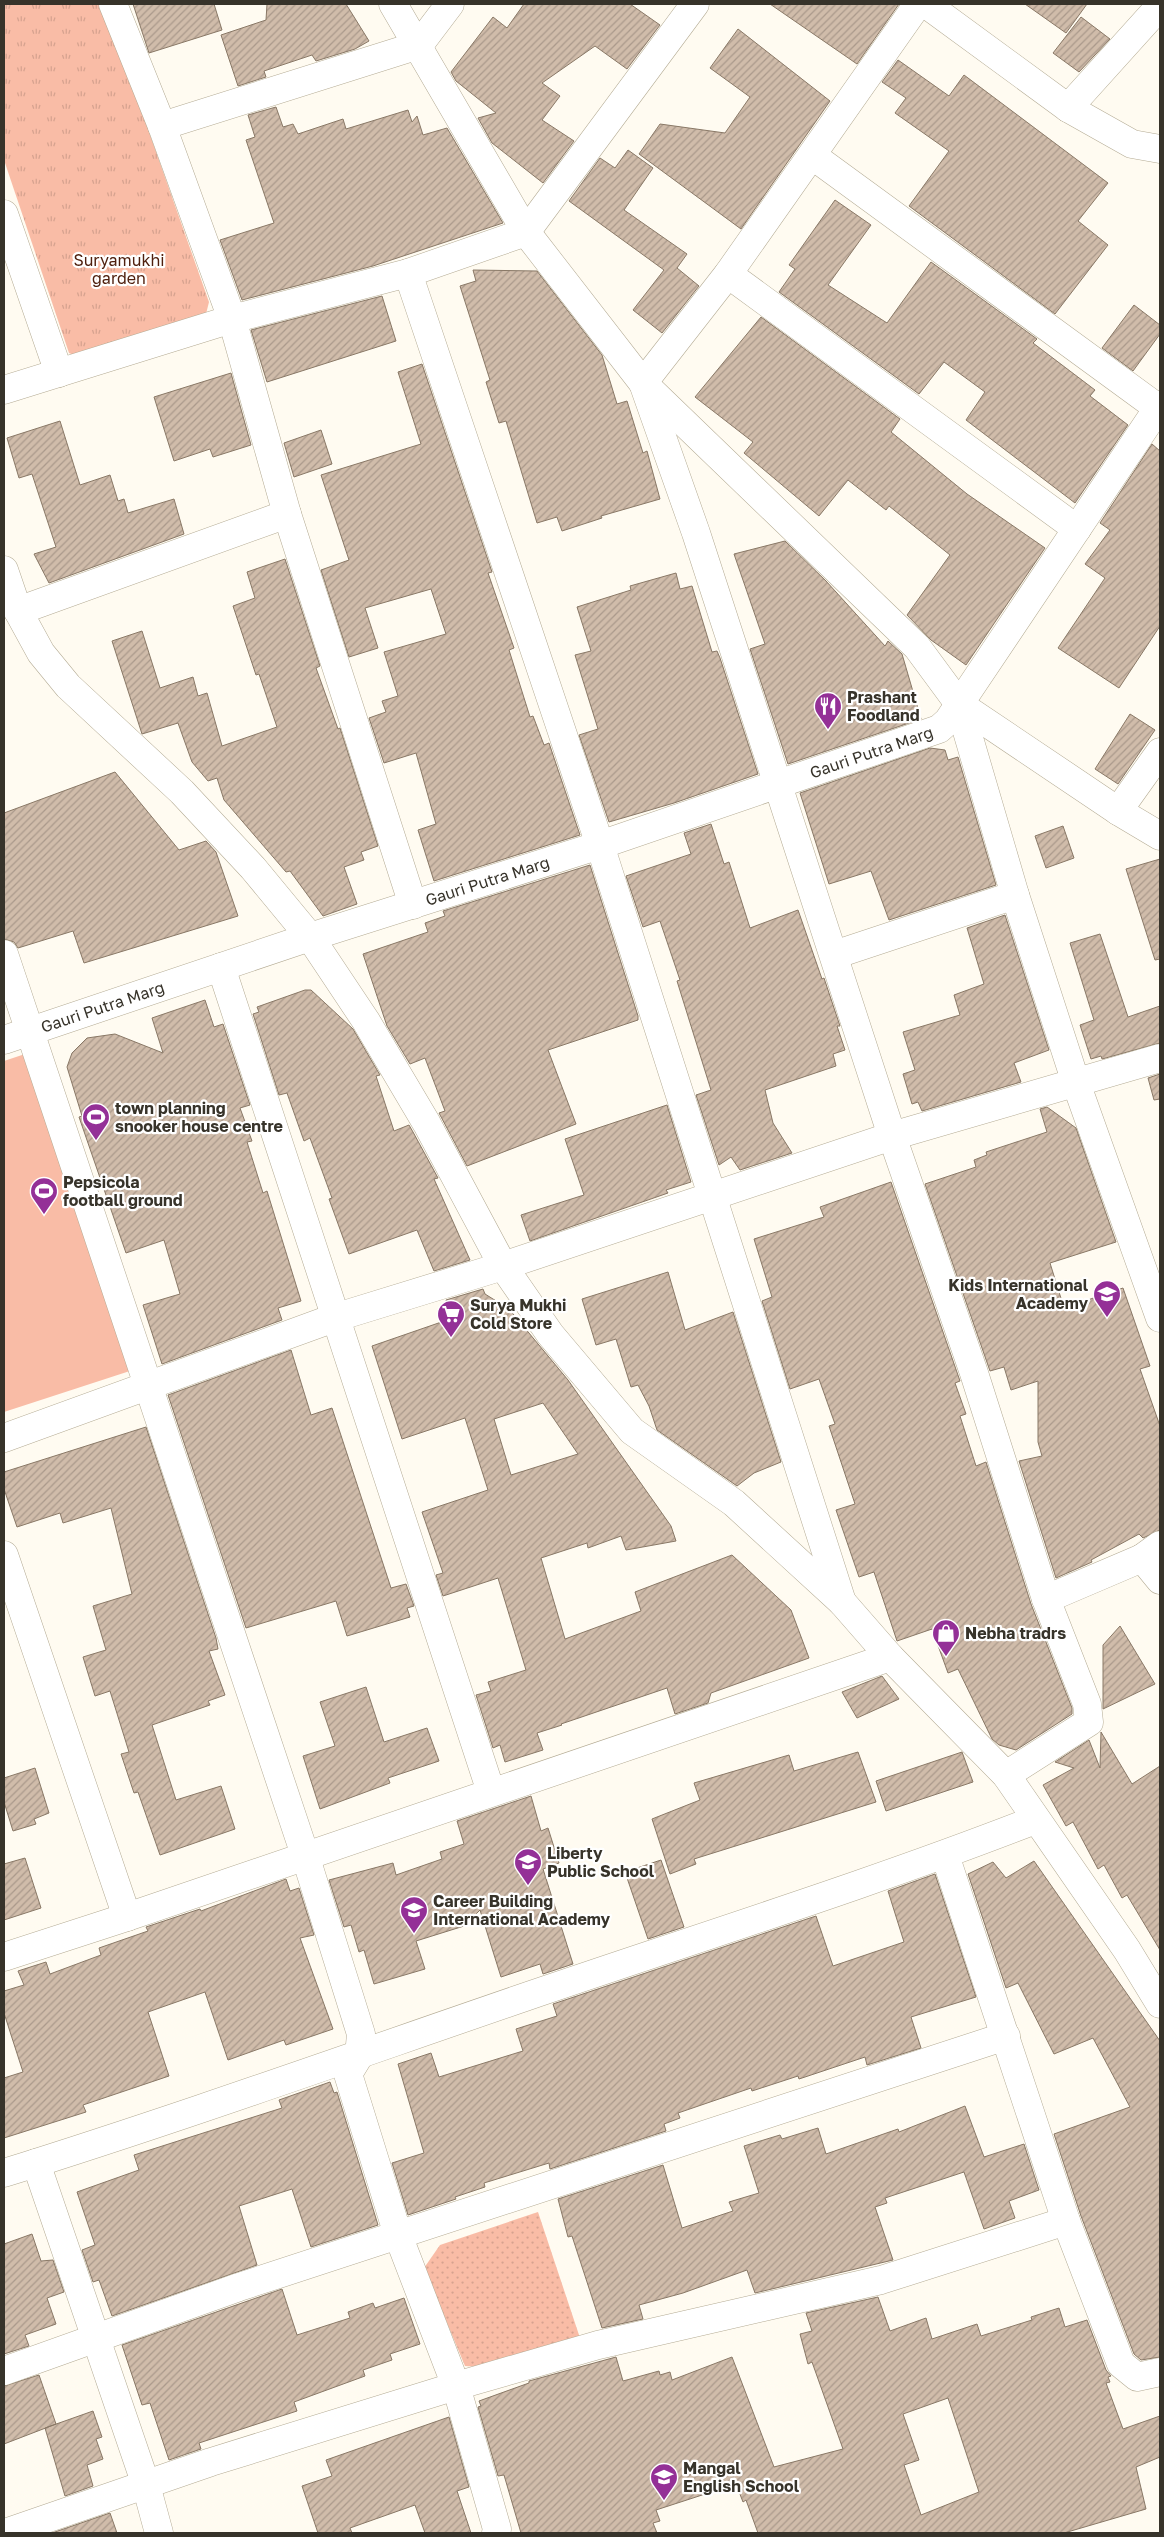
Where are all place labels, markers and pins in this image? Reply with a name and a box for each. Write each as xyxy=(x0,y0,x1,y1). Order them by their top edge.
place label: Prashant Foodland xyxy=(847,687,920,725)
restaurant icon: Prashant Foodland xyxy=(813,691,843,730)
place label: town planning snooker house centre xyxy=(115,1098,283,1136)
sports icon: town planning snooker house centre xyxy=(81,1102,111,1141)
place label: Pepsicola football ground xyxy=(63,1172,183,1210)
sports icon: Pepsicola football ground xyxy=(29,1176,59,1215)
place label: Kids International Academy xyxy=(948,1275,1089,1313)
school or university icon: Kids International Academy xyxy=(1092,1279,1122,1318)
place label: Surya Mukhi Cold Store xyxy=(470,1295,566,1333)
supermarket icon: Surya Mukhi Cold Store xyxy=(436,1299,466,1338)
shop icon: Nebha tradrs xyxy=(931,1618,961,1657)
place label: Nebha tradrs xyxy=(965,1623,1066,1643)
place label: Liberty Public School xyxy=(547,1843,655,1881)
school or university icon: Liberty Public School xyxy=(513,1847,543,1886)
place label: Career Building International Academy xyxy=(433,1891,611,1929)
school or university icon: Career Building International Academy xyxy=(399,1895,429,1934)
place label: Mangal English School xyxy=(683,2458,800,2496)
school or university icon: Mangal English School xyxy=(649,2462,679,2501)

